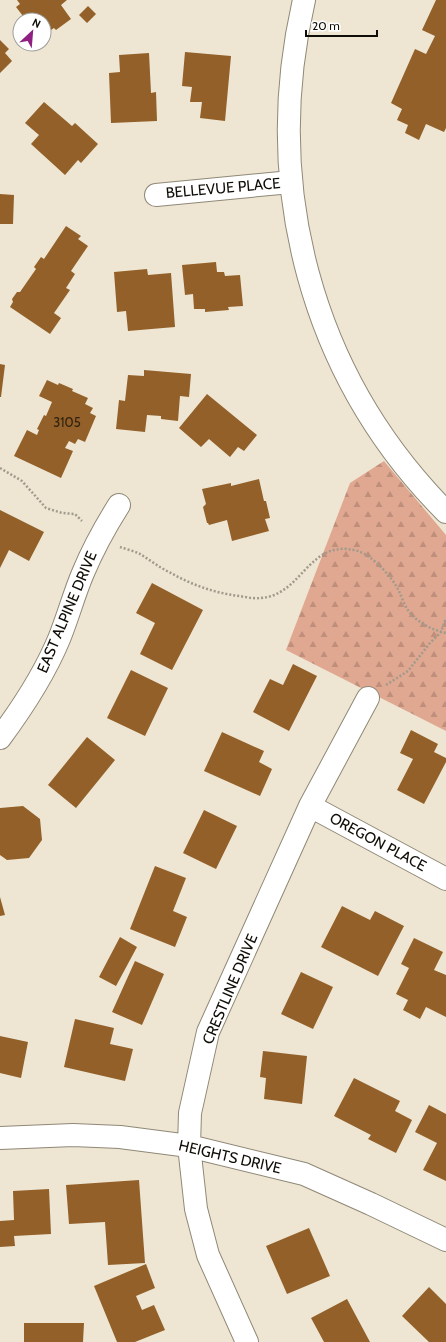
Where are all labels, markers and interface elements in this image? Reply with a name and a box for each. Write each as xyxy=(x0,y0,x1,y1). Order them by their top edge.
north arrow xyxy=(12,12,52,52)
scale bar xyxy=(306,12,377,38)
text: N xyxy=(30,15,43,31)
text: 20 m xyxy=(312,18,340,33)
street label: BELLEVUE PLACE xyxy=(165,174,281,202)
house number: 3105 xyxy=(53,414,81,430)
street label: EAST ALPINE DRIVE xyxy=(33,548,101,676)
street label: OREGON PLACE xyxy=(327,809,429,875)
street label: CRESTLINE DRIVE xyxy=(199,931,261,1047)
street label: HEIGHTS DRIVE xyxy=(177,1136,283,1178)

